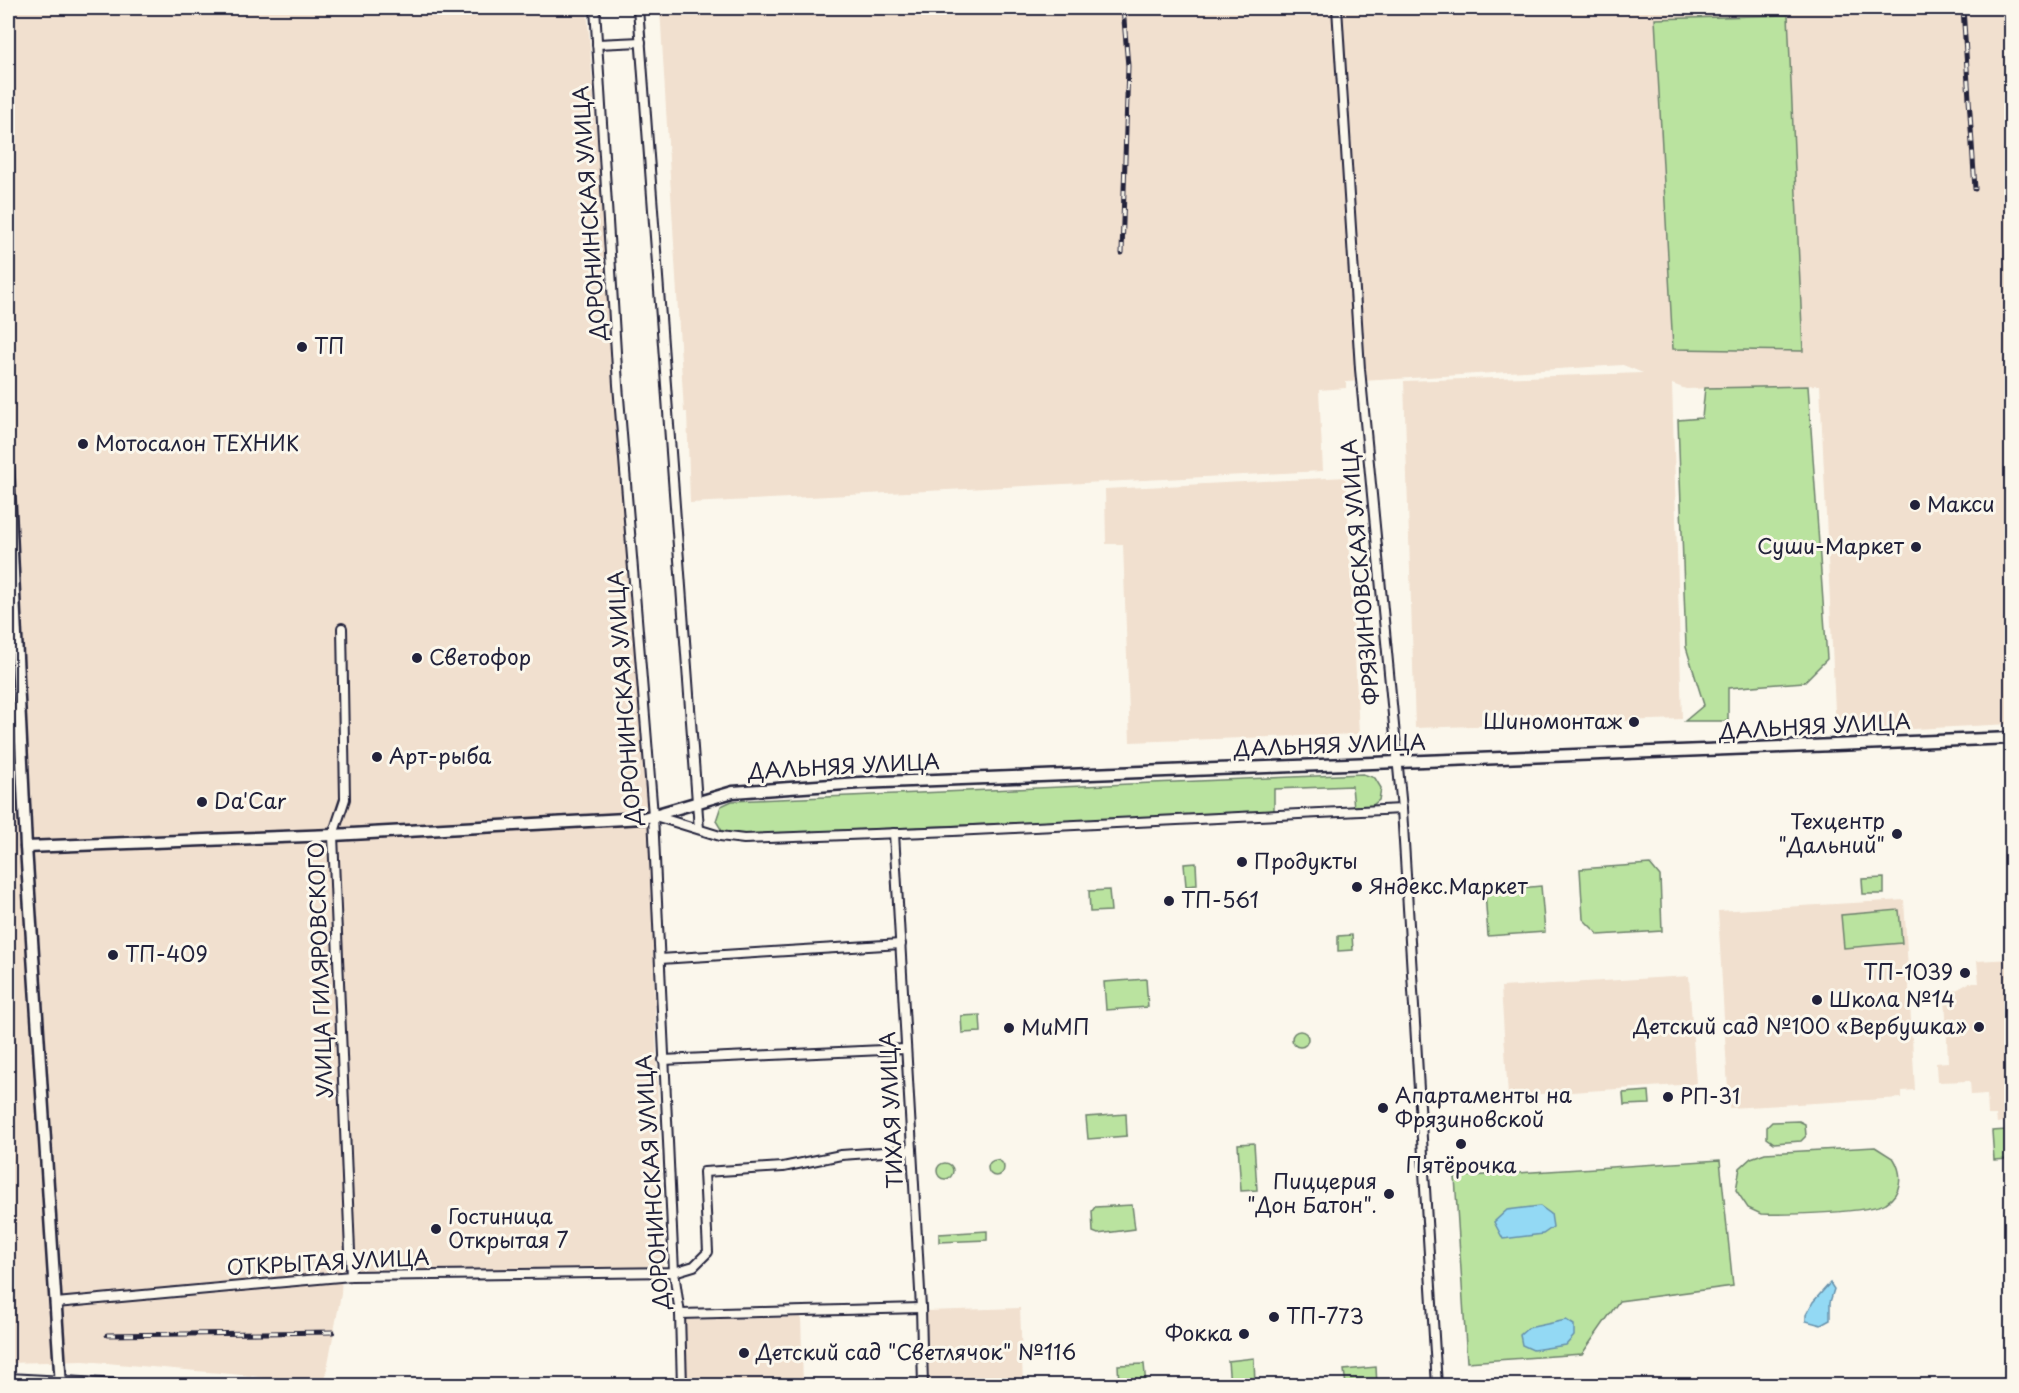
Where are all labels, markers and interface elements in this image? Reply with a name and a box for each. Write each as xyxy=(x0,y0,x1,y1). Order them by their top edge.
street label: ДОРОНИНСКАЯ УЛИЦА xyxy=(563,85,613,342)
place label: ТП xyxy=(314,329,345,361)
marker: ТП xyxy=(295,340,309,354)
place label: Мотосалон ТЕХНИК xyxy=(95,426,299,458)
marker: Мотосалон ТЕХНИК xyxy=(76,437,90,451)
street label: ФРЯЗИНОВСКАЯ УЛИЦА xyxy=(1331,438,1387,706)
place label: Макси xyxy=(1927,487,1995,519)
marker: Макси xyxy=(1908,498,1922,512)
place label: Суши-Маркет xyxy=(1757,529,1905,561)
marker: Суши-Маркет xyxy=(1909,540,1923,554)
street label: ДОРОНИНСКАЯ УЛИЦА xyxy=(598,570,648,827)
place label: Светофор xyxy=(429,640,531,672)
marker: Светофор xyxy=(410,651,424,665)
place label: Шиномонтаж xyxy=(1483,704,1623,736)
street label: ДАЛЬНЯЯ УЛИЦА xyxy=(1717,704,1912,746)
marker: Шиномонтаж xyxy=(1627,715,1641,729)
street label: ДАЛЬНЯЯ УЛИЦА xyxy=(1232,725,1426,763)
place label: Арт-рыба xyxy=(389,739,491,771)
street label: ДАЛЬНЯЯ УЛИЦА xyxy=(746,744,941,786)
marker: Арт-рыба xyxy=(370,750,384,764)
place label: Da'Car xyxy=(214,784,287,816)
marker: Da'Car xyxy=(195,795,209,809)
place label: Техцентр "Дальний" xyxy=(1778,804,1885,860)
marker: Техцентр "Дальний" xyxy=(1890,827,1904,841)
street label: УЛИЦА ГИЛЯРОВСКОГО xyxy=(299,841,339,1099)
place label: Продукты xyxy=(1254,844,1358,876)
marker: Продукты xyxy=(1235,855,1249,869)
place label: Яндекс.Маркет xyxy=(1369,869,1528,901)
marker: Яндекс.Маркет xyxy=(1350,880,1364,894)
place label: ТП-561 xyxy=(1181,883,1259,915)
marker: ТП-561 xyxy=(1162,894,1176,908)
place label: ТП-409 xyxy=(125,937,208,969)
marker: ТП-409 xyxy=(106,948,120,962)
place label: ТП-1039 xyxy=(1863,955,1953,987)
marker: ТП-1039 xyxy=(1958,966,1972,980)
place label: Школа №14 xyxy=(1829,982,1955,1014)
marker: Школа №14 xyxy=(1810,993,1824,1007)
place label: Детский сад №100 «Вербушка» xyxy=(1632,1009,1967,1041)
place label: МиМП xyxy=(1021,1010,1090,1042)
marker: Детский сад №100 «Вербушка» xyxy=(1972,1020,1986,1034)
marker: МиМП xyxy=(1002,1021,1016,1035)
street label: ТИХАЯ УЛИЦА xyxy=(870,1031,910,1189)
street label: ДОРОНИНСКАЯ УЛИЦА xyxy=(626,1054,676,1311)
place label: Апартаменты на Фрязиновской xyxy=(1395,1078,1572,1134)
place label: РП-31 xyxy=(1680,1079,1740,1111)
marker: РП-31 xyxy=(1661,1090,1675,1104)
marker: Апартаменты на Фрязиновской xyxy=(1376,1101,1390,1115)
marker: Пятёрочка xyxy=(1454,1137,1468,1151)
place label: Пятёрочка xyxy=(1405,1148,1517,1180)
place label: Пиццерия "Дон Батон". xyxy=(1247,1164,1377,1220)
marker: Пиццерия "Дон Батон". xyxy=(1382,1187,1396,1201)
place label: Гостиница Открытая 7 xyxy=(448,1199,568,1255)
marker: Гостиница Открытая 7 xyxy=(429,1222,443,1236)
street label: ОТКРЫТАЯ УЛИЦА xyxy=(226,1240,430,1282)
place label: ТП-773 xyxy=(1286,1299,1364,1331)
marker: ТП-773 xyxy=(1267,1310,1281,1324)
place label: Фокка xyxy=(1165,1316,1232,1348)
marker: Фокка xyxy=(1237,1327,1251,1341)
place label: Детский сад "Светлячок" №116 xyxy=(755,1335,1076,1367)
marker: Детский сад "Светлячок" №116 xyxy=(737,1346,751,1360)

